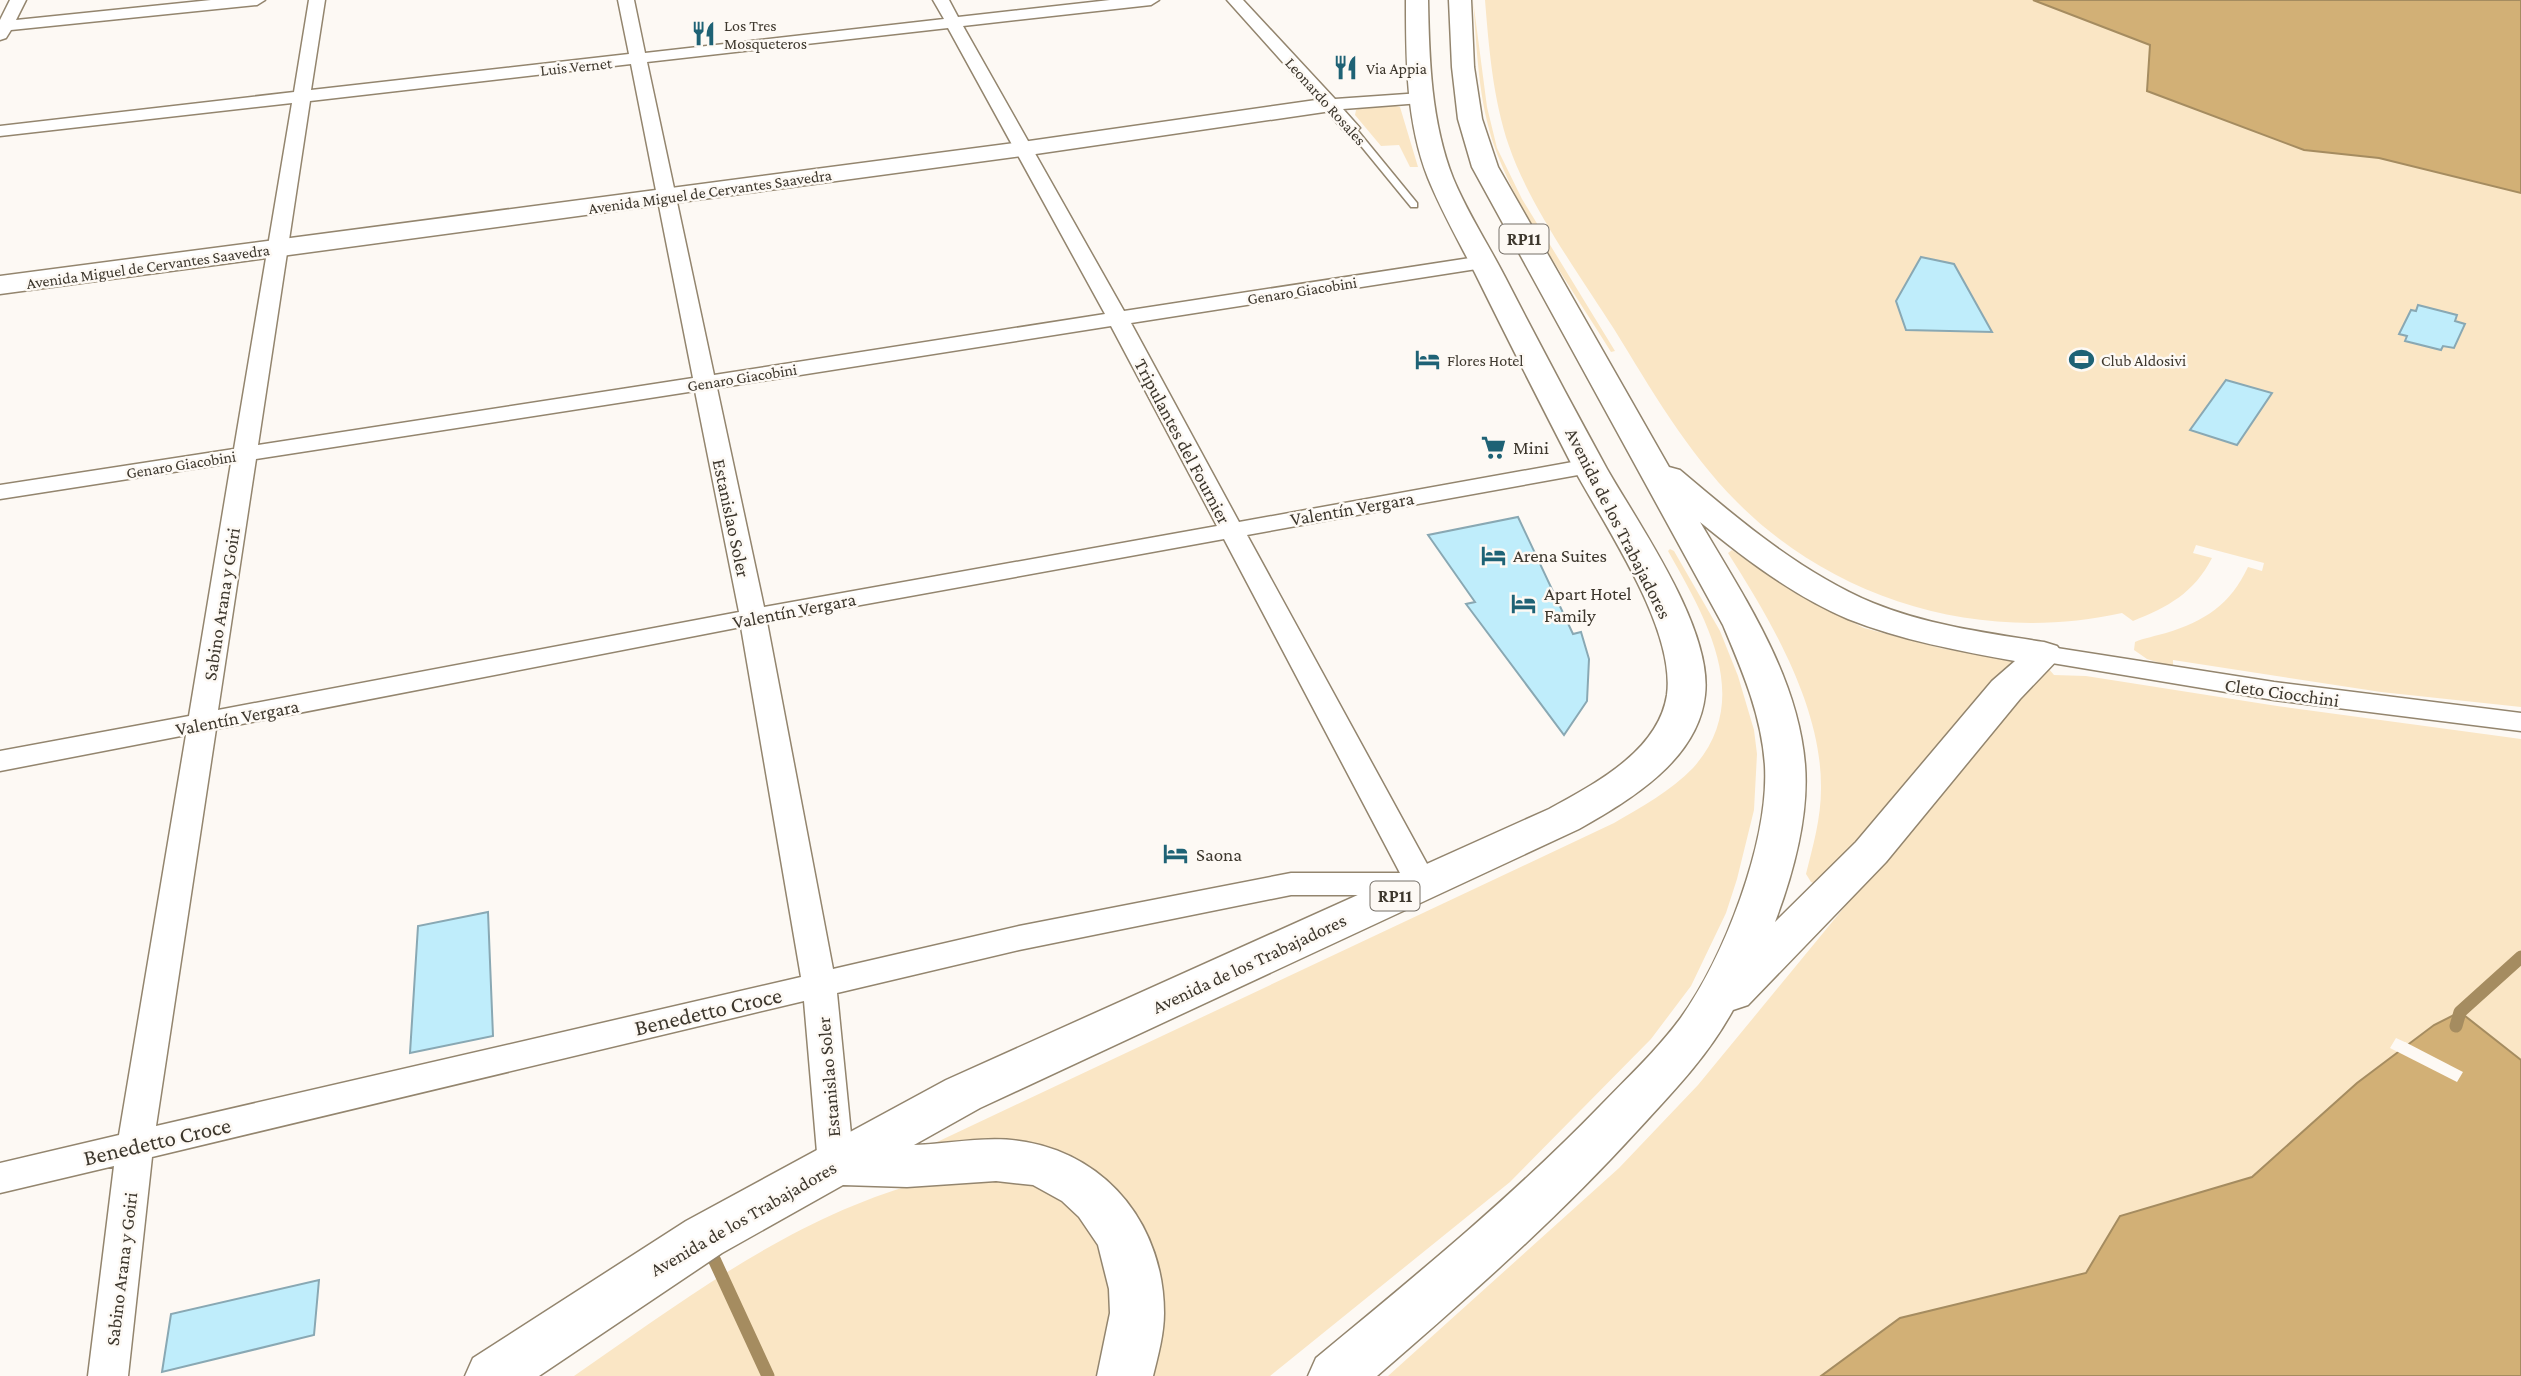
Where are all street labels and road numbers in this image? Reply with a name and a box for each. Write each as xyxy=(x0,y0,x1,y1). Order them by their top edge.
street label: Luis Vernet xyxy=(539,54,613,79)
street label: Leonardo Rosales xyxy=(1282,54,1369,148)
street label: Avenida Miguel de Cervantes Saavedra xyxy=(587,166,834,218)
road number: RP11 xyxy=(1500,225,1548,254)
street label: Avenida Miguel de Cervantes Saavedra xyxy=(25,241,272,293)
street label: Genaro Giacobini xyxy=(1246,273,1358,308)
street label: Tripulantes del Fournier xyxy=(1130,355,1235,528)
street label: Genaro Giacobini xyxy=(686,360,798,395)
street label: Avenida de los Trabajadores xyxy=(1560,424,1676,623)
street label: Genaro Giacobini xyxy=(125,447,237,482)
street label: Estanislao Soler xyxy=(709,457,754,580)
street label: Valentín Vergara xyxy=(1289,487,1416,530)
street label: Sabino Arana y Goiri xyxy=(199,526,244,682)
street label: Valentín Vergara xyxy=(731,588,858,633)
street label: Cleto Ciocchini xyxy=(2223,674,2340,711)
street label: Valentín Vergara xyxy=(174,695,301,740)
road number: RP11 xyxy=(1370,882,1420,911)
street label: Avenida de los Trabajadores xyxy=(1149,909,1350,1019)
street label: Benedetto Croce xyxy=(632,981,784,1041)
street label: Estanislao Soler xyxy=(813,1016,844,1138)
street label: Benedetto Croce xyxy=(81,1111,233,1171)
street label: Avenida de los Trabajadores xyxy=(647,1157,840,1281)
street label: Sabino Arana y Goiri xyxy=(102,1191,141,1347)

